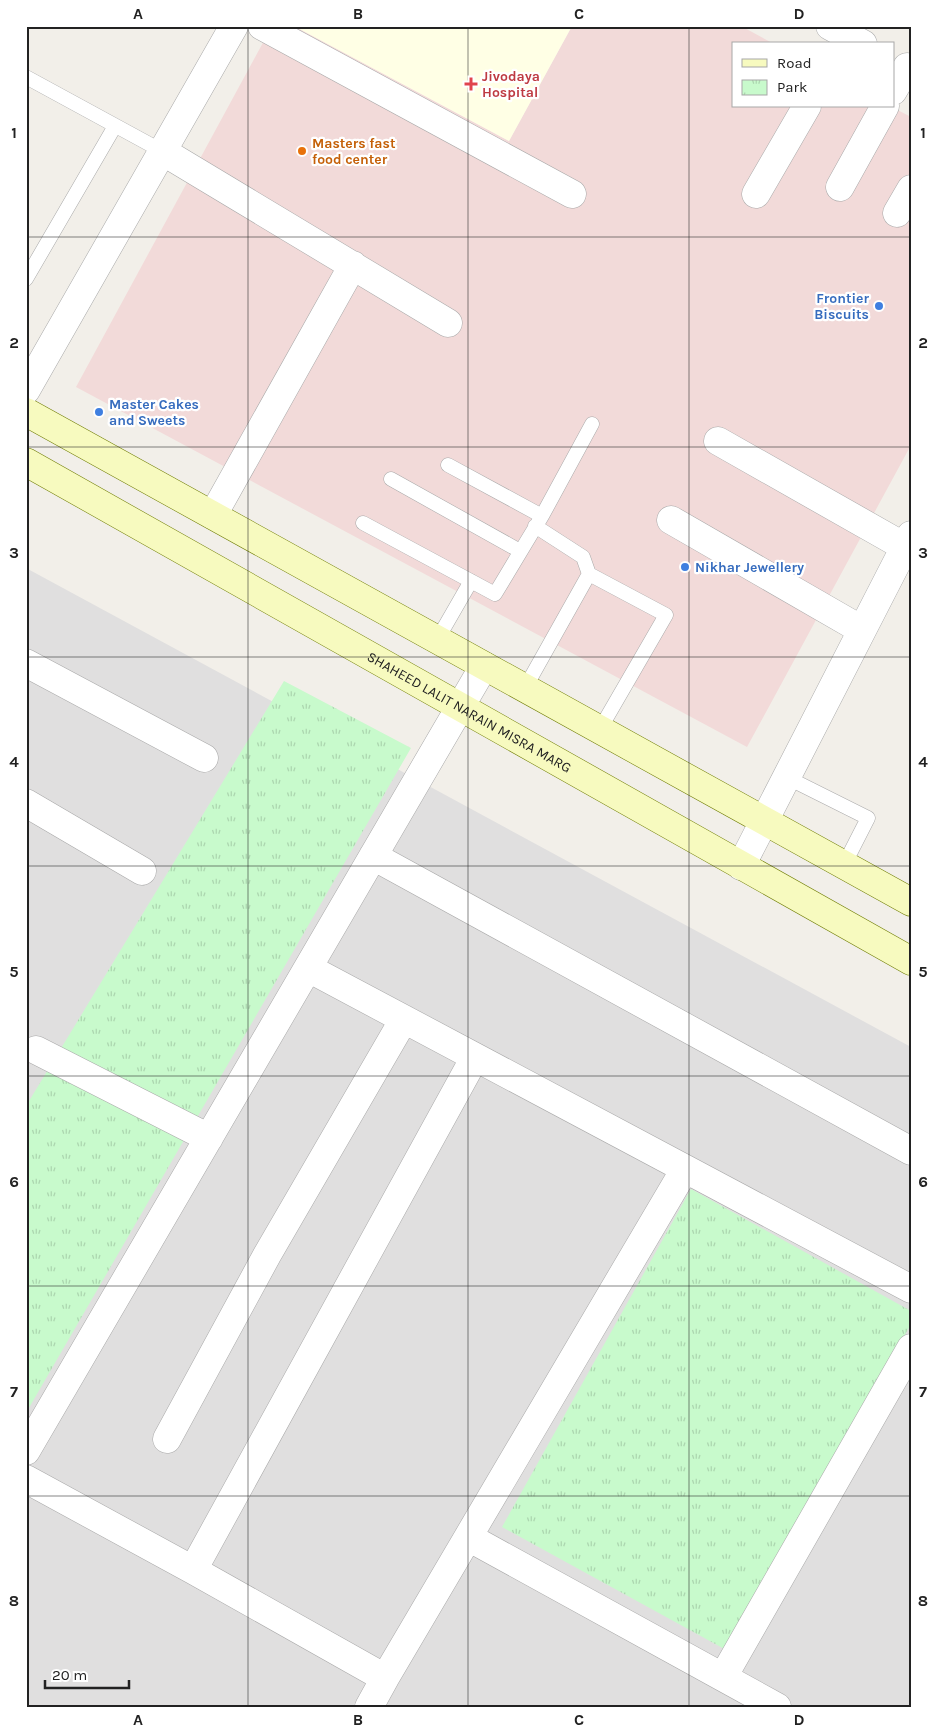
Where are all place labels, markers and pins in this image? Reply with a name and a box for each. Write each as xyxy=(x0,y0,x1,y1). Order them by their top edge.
place label: Jivodaya Hospital xyxy=(482,68,540,101)
marker: Jivodaya Hospital xyxy=(464,77,478,91)
place label: Masters fast food center xyxy=(312,135,396,168)
marker: Masters fast food center xyxy=(296,145,308,157)
place label: Frontier Biscuits xyxy=(814,290,869,323)
marker: Frontier Biscuits xyxy=(873,300,885,312)
place label: Master Cakes and Sweets xyxy=(109,396,199,429)
marker: Master Cakes and Sweets xyxy=(93,406,105,418)
place label: Nikhar Jewellery xyxy=(695,559,804,576)
marker: Nikhar Jewellery xyxy=(679,561,691,573)

